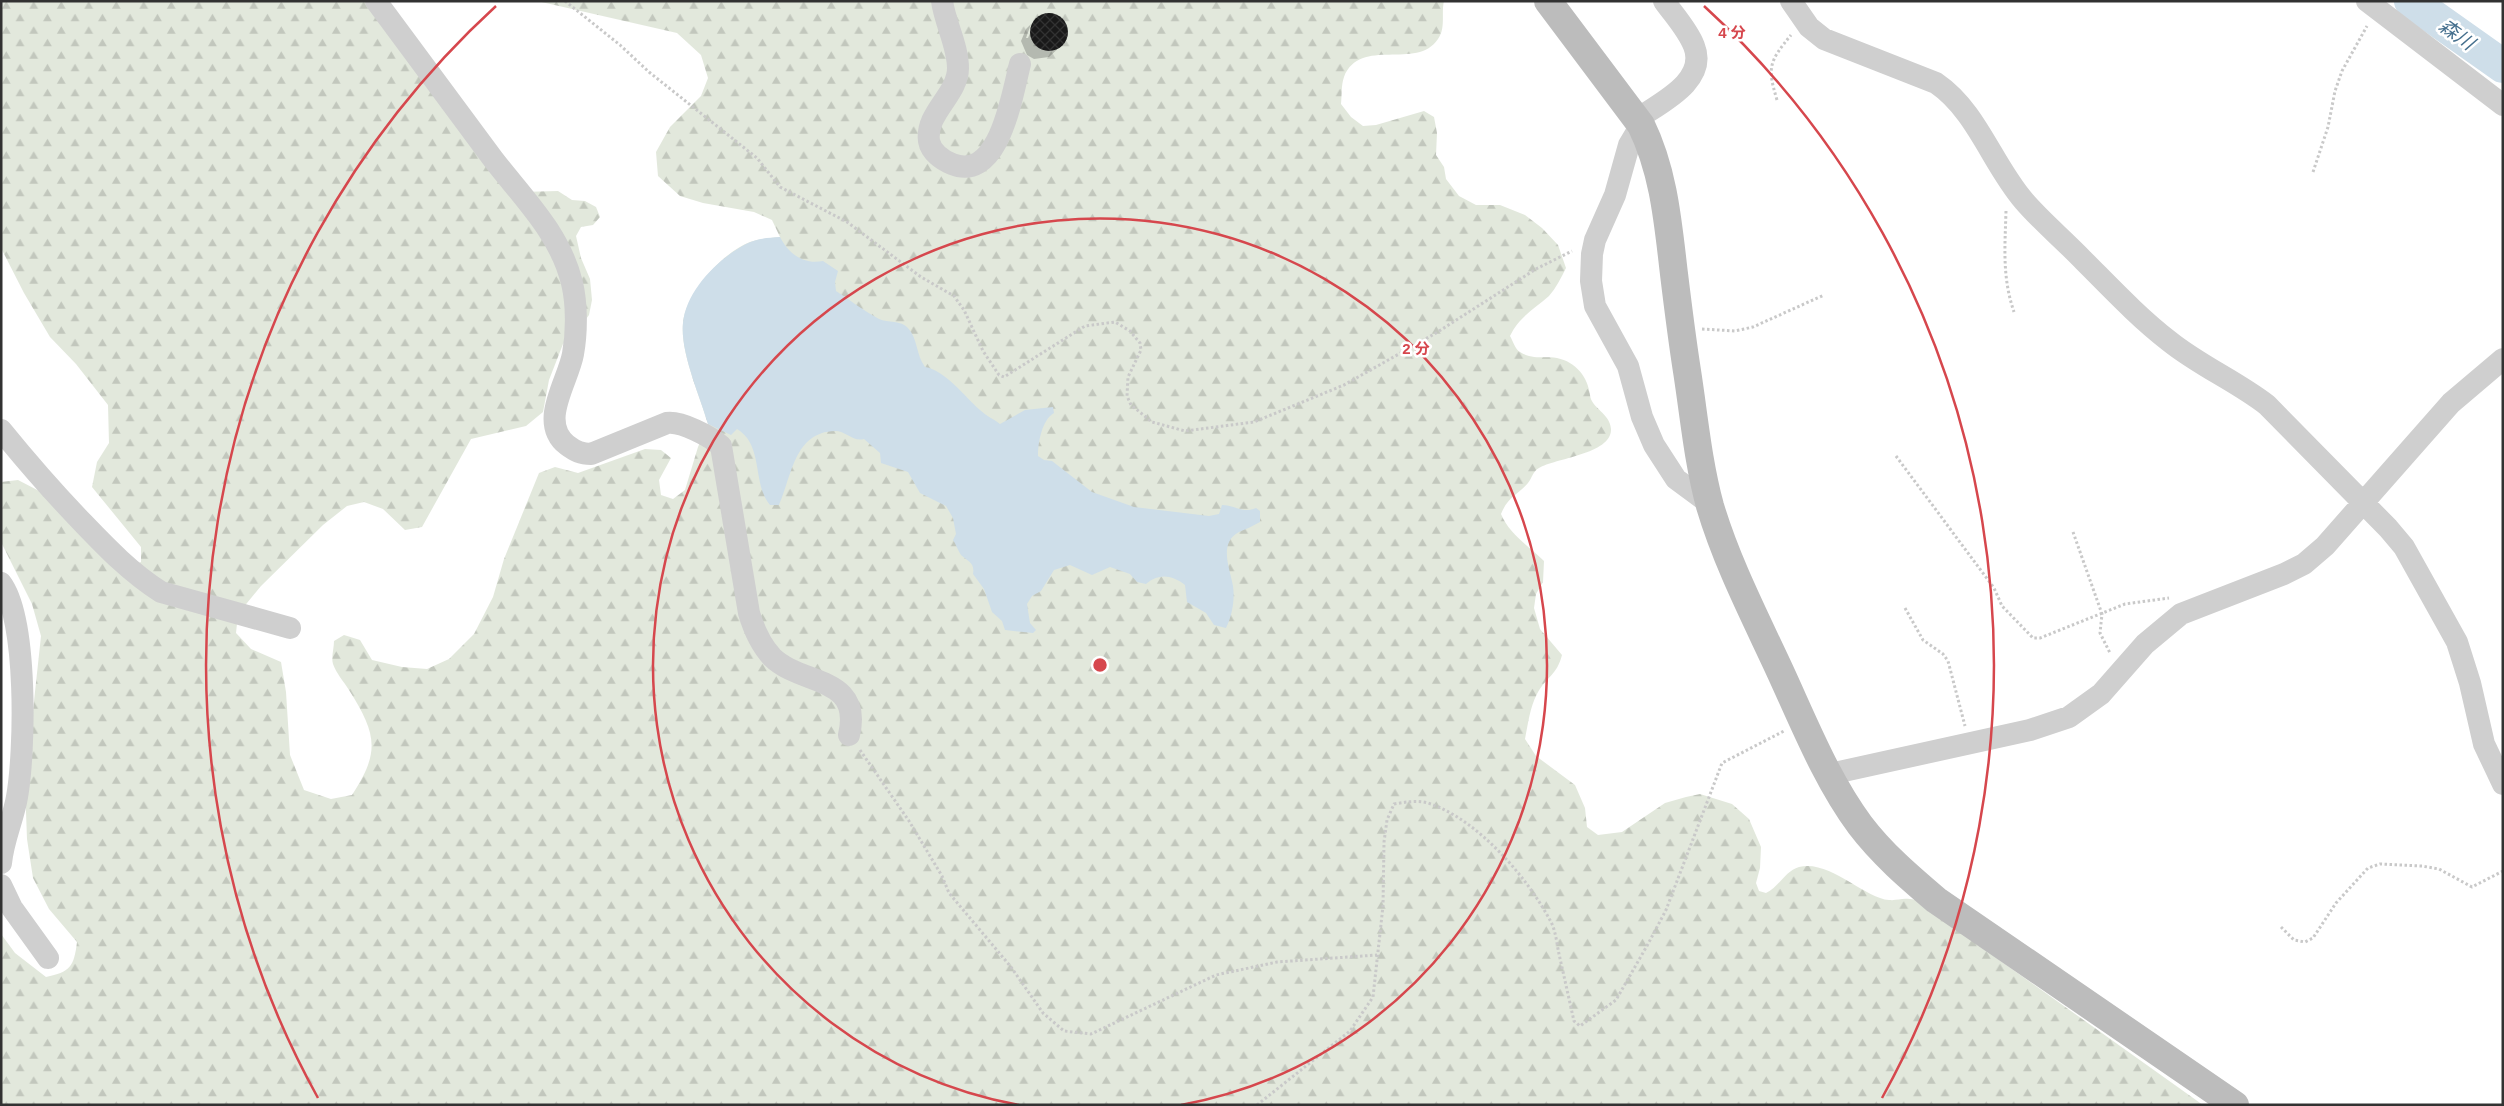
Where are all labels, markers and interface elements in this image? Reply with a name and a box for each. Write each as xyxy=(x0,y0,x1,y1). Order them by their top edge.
water label: 森川 xyxy=(2435,15,2480,55)
text: 4 分 xyxy=(1718,24,1746,41)
text: 2 分 xyxy=(1402,340,1430,357)
centre of rings xyxy=(1091,656,1109,674)

